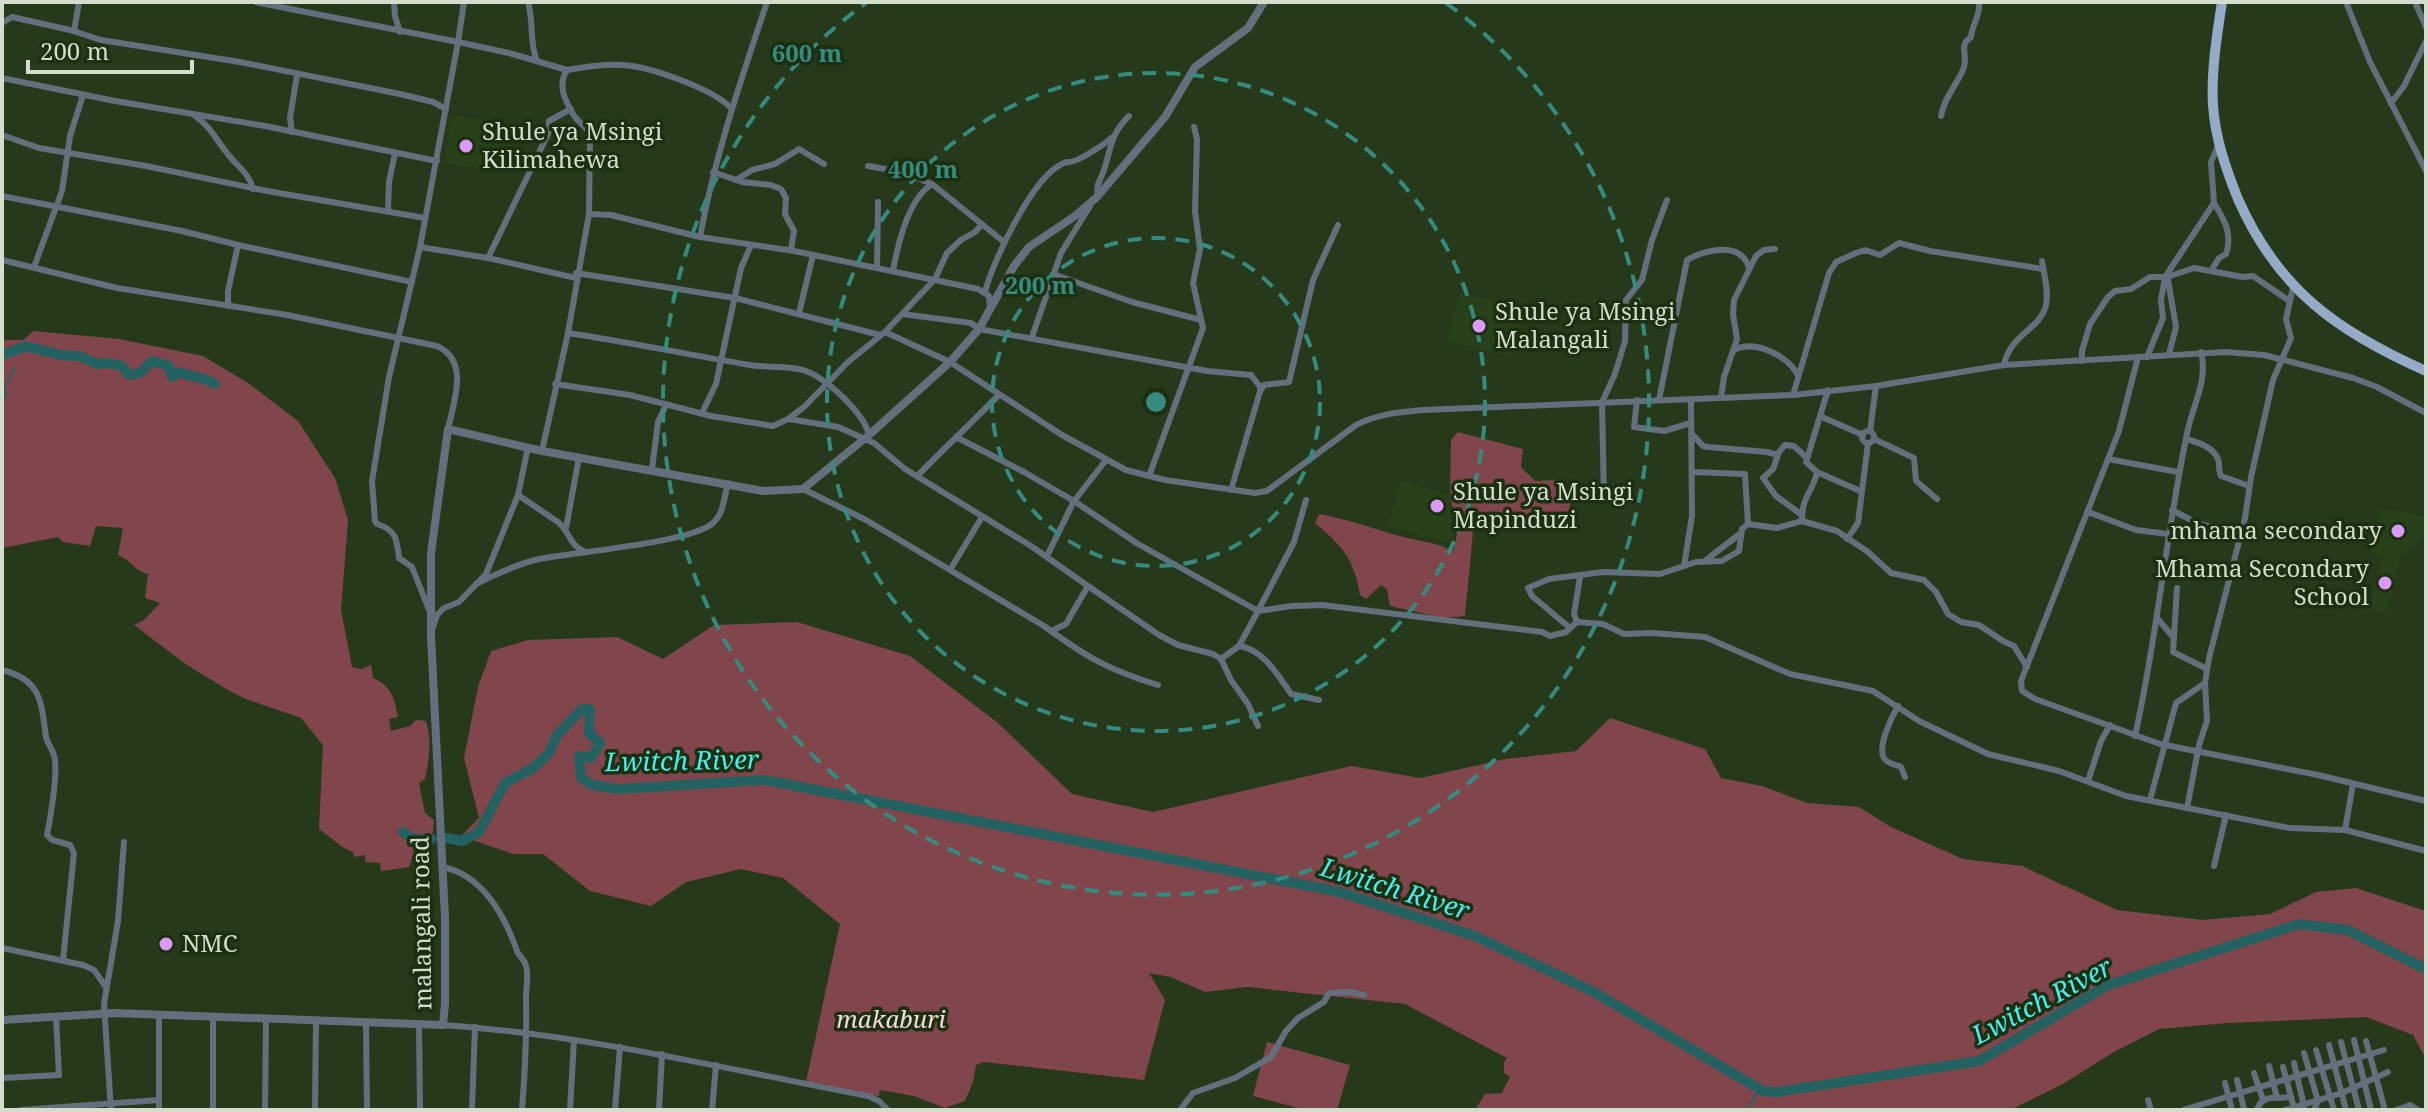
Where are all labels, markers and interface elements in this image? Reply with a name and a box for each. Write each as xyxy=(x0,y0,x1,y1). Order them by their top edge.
scale bar xyxy=(28,24,192,74)
text: 200 m xyxy=(40,34,109,67)
text: 600 m xyxy=(772,36,843,69)
place label: Shule ya Msingi Kilimahewa xyxy=(482,114,663,175)
marker: Shule ya Msingi Kilimahewa xyxy=(457,137,475,155)
text: 400 m xyxy=(888,152,959,185)
text: 200 m xyxy=(1005,268,1076,301)
place label: Shule ya Msingi Malangali xyxy=(1495,294,1676,355)
marker: Shule ya Msingi Malangali xyxy=(1470,317,1488,335)
centre of rings xyxy=(1142,388,1170,416)
place label: Shule ya Msingi Mapinduzi xyxy=(1453,474,1634,535)
marker: Shule ya Msingi Mapinduzi xyxy=(1428,497,1446,515)
place label: mhama secondary xyxy=(2170,513,2382,546)
marker: mhama secondary xyxy=(2389,522,2407,540)
place label: Mhama Secondary School xyxy=(2155,551,2370,612)
marker: Mhama Secondary School xyxy=(2376,574,2394,592)
water label: Lwitch River xyxy=(604,741,760,779)
street label: malangali road xyxy=(402,836,439,1010)
water label: Lwitch River xyxy=(1315,848,1475,928)
place label: NMC xyxy=(182,926,238,959)
marker: NMC xyxy=(157,935,175,953)
water label: Lwitch River xyxy=(1964,948,2119,1053)
park label: makaburi xyxy=(836,1002,946,1035)

